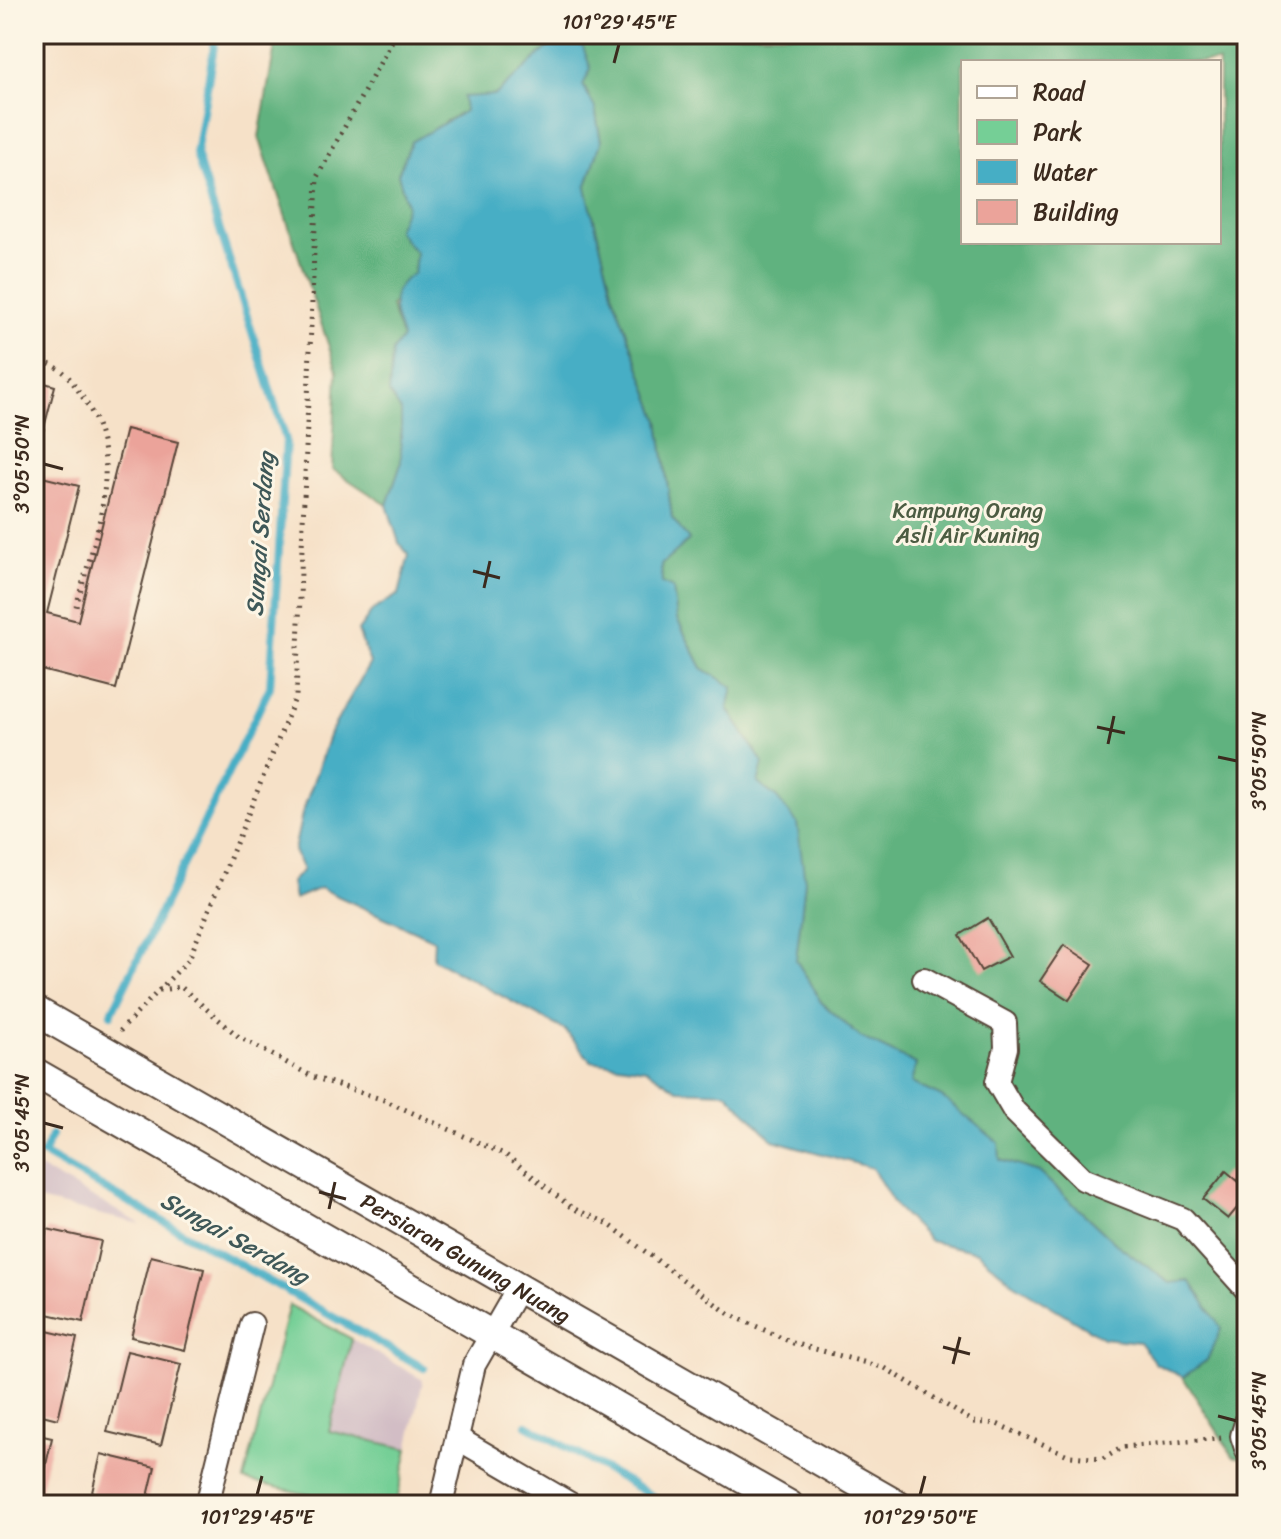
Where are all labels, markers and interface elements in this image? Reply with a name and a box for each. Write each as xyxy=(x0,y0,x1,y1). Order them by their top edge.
text: 101°29'45"E xyxy=(562,5,678,40)
legend xyxy=(961,60,1221,244)
text: Road xyxy=(1033,71,1087,113)
text: Park xyxy=(1033,111,1082,153)
text: Water xyxy=(1033,151,1098,193)
text: Building xyxy=(1033,191,1119,233)
text: 3°05'50"N xyxy=(5,414,40,513)
water label: Sungai Serdang xyxy=(233,448,287,618)
park label: Kampung Orang Asli Air Kuning xyxy=(893,491,1043,555)
text: 3°05'50"N xyxy=(1242,711,1277,810)
text: 3°05'45"N xyxy=(5,1074,40,1172)
water label: Sungai Serdang xyxy=(153,1180,319,1297)
street label: Persiaran Gunung Nuang xyxy=(353,1182,579,1334)
text: 3°05'45"N xyxy=(1242,1372,1277,1470)
text: 101°29'45"E xyxy=(200,1500,316,1535)
text: 101°29'50"E xyxy=(863,1500,979,1535)

